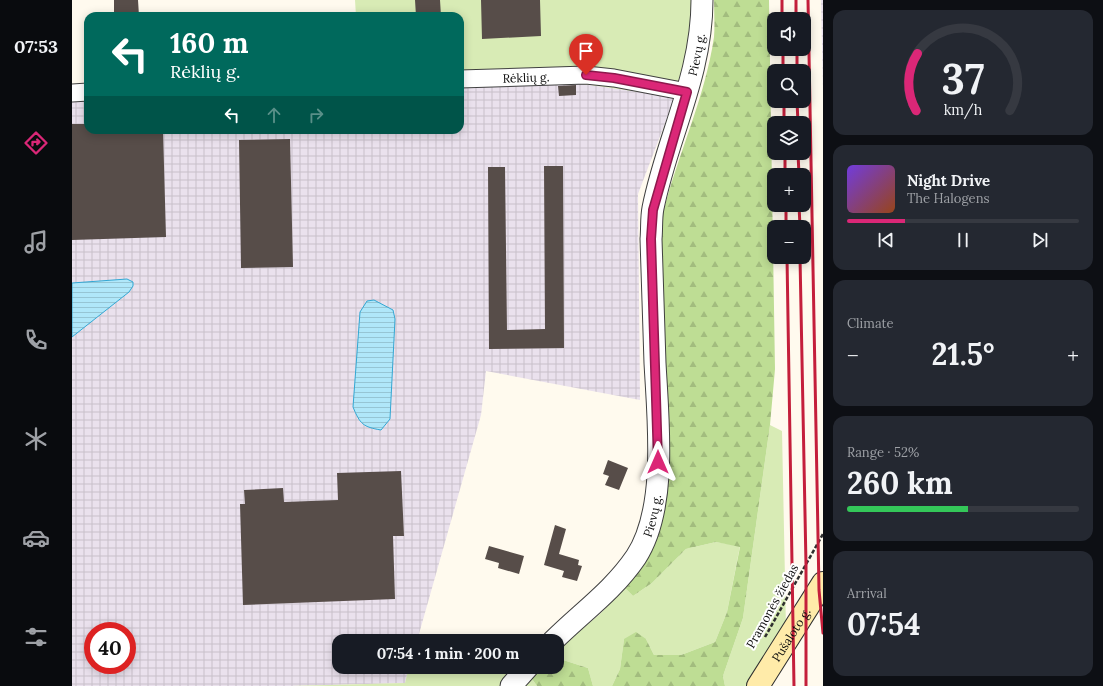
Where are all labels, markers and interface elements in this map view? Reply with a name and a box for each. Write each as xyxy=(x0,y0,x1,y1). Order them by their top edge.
map controls xyxy=(767,12,811,264)
button: sound xyxy=(767,12,811,56)
text: 160 m xyxy=(170,25,248,61)
icon: left xyxy=(104,28,156,80)
street label: Pievų g. xyxy=(684,32,707,77)
pin xyxy=(569,34,603,75)
text: 07:53 xyxy=(14,35,58,58)
icon: arrive xyxy=(575,40,597,62)
text: 37 xyxy=(942,51,984,104)
text: Rėklių g. xyxy=(170,60,240,83)
button: search xyxy=(767,64,811,108)
street label: Rėklių g. xyxy=(502,69,550,85)
text: km/h xyxy=(944,100,983,119)
icon: left xyxy=(221,104,243,126)
icon: ahead xyxy=(263,104,285,126)
icon: right xyxy=(305,104,327,126)
button: layers xyxy=(767,116,811,160)
icon: directions xyxy=(22,129,50,157)
button: + xyxy=(767,168,811,212)
text: Night Drive xyxy=(907,171,990,190)
text: The Halogens xyxy=(907,190,990,207)
button: − xyxy=(767,220,811,264)
icon: music xyxy=(22,228,50,256)
icon: previous xyxy=(875,229,897,251)
icon: pause xyxy=(952,229,974,251)
icon: next xyxy=(1029,229,1051,251)
text: Climate xyxy=(847,315,894,332)
icon: phone xyxy=(22,326,50,354)
text: 21.5° xyxy=(932,335,994,373)
text: − xyxy=(847,341,859,369)
text: + xyxy=(1067,341,1079,369)
icon: climate xyxy=(22,425,50,453)
position arrow xyxy=(637,441,679,483)
text: Range · 52% xyxy=(847,444,919,461)
text: 260 km xyxy=(847,464,953,502)
street label: Pievų g. xyxy=(639,494,664,539)
icon: car xyxy=(22,524,50,552)
street label: Pramonės žiedas xyxy=(743,561,801,651)
text: Arrival xyxy=(847,585,887,602)
street label: Pušaloto g. xyxy=(768,605,813,664)
text: 07:54 xyxy=(847,605,921,643)
speed limit sign: 40 xyxy=(84,622,136,674)
icon: filters xyxy=(22,623,50,651)
text: 07:54 · 1 min · 200 m xyxy=(377,644,519,663)

